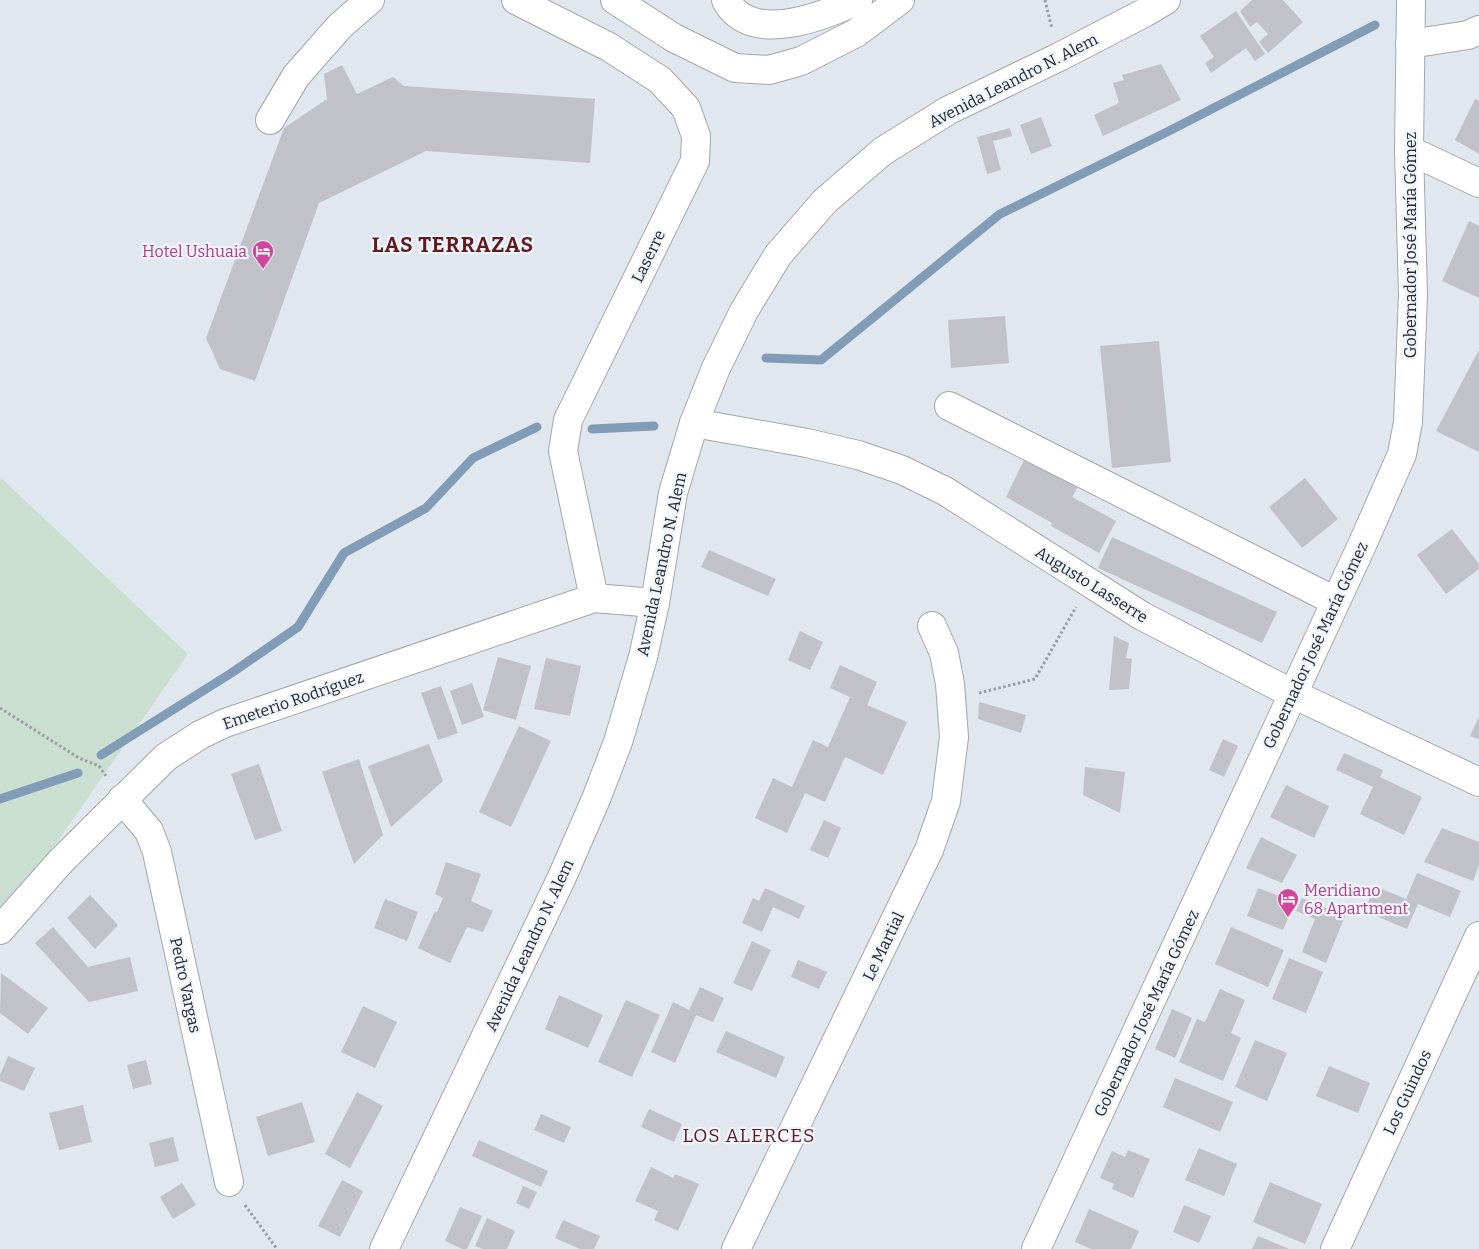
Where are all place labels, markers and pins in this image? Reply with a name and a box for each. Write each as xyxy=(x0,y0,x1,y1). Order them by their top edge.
hotel icon: Hotel Ushuaia xyxy=(251,239,275,270)
place label: Hotel Ushuaia xyxy=(142,242,247,261)
place label: Meridiano 68 Apartment xyxy=(1304,881,1409,918)
hotel icon: Meridiano 68 Apartment xyxy=(1276,887,1300,918)

